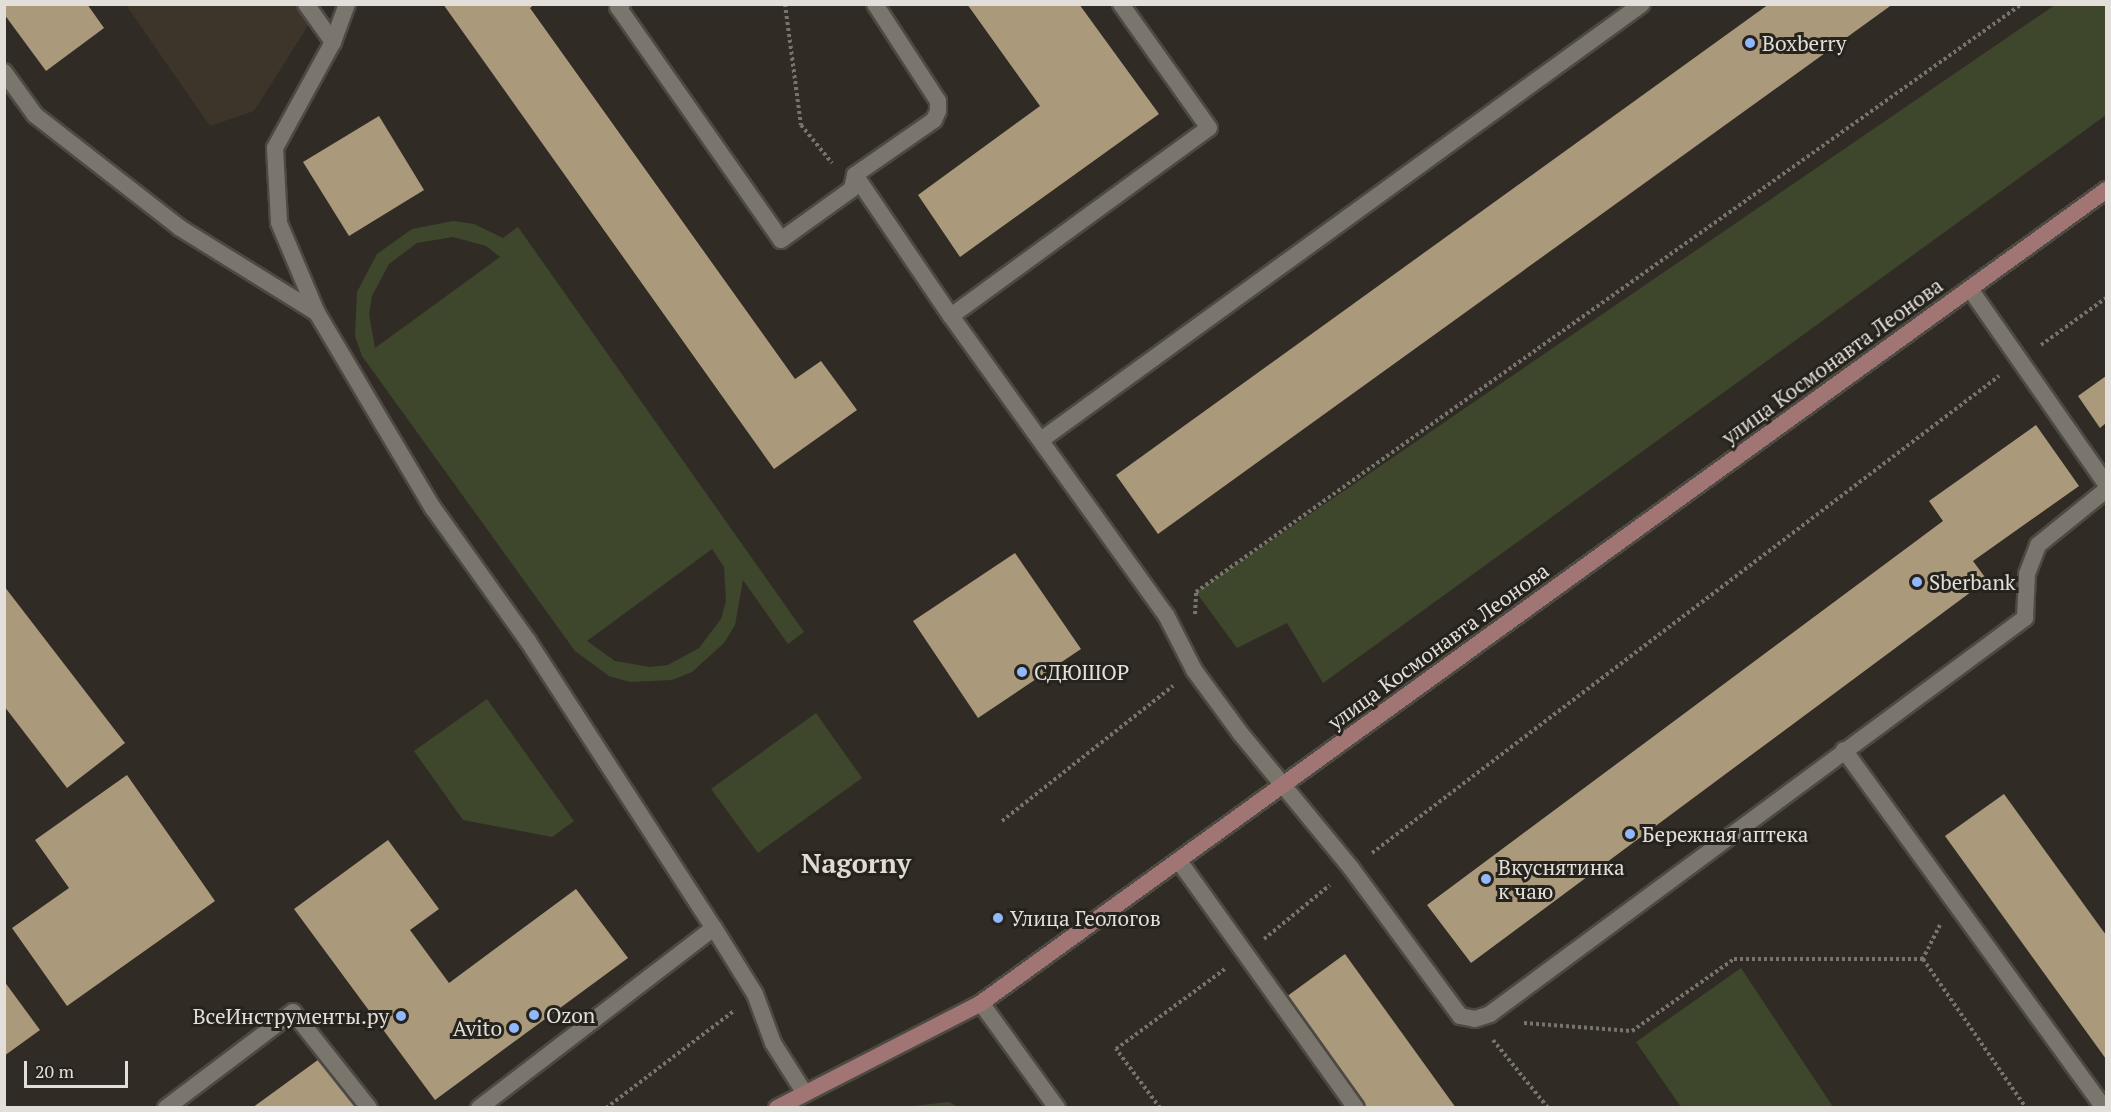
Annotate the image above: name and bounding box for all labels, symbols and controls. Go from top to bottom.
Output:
place label: Boxberry [1762,30,1846,56]
marker: Boxberry [1743,36,1757,50]
street label: улица Космонавта Леонова [1717,272,1947,450]
street label: улица Космонавта Леонова [1323,557,1553,735]
place label: Sberbank [1929,569,2016,595]
marker: Sberbank [1910,575,1924,589]
place label: СДЮШОР [1034,659,1129,685]
marker: СДЮШОР [1015,665,1029,679]
place label: Бережная аптека [1642,821,1808,847]
marker: Бережная аптека [1623,827,1637,841]
district label: Nagorny [801,848,911,880]
place label: Вкуснятинка к чаю [1498,854,1624,904]
marker: Вкуснятинка к чаю [1479,872,1493,886]
place label: Улица Геологов [1010,905,1161,931]
marker: Улица Геологов [991,911,1005,925]
place label: Ozon [546,1002,595,1028]
place label: ВсеИнструменты.ру [193,1003,389,1029]
marker: Ozon [527,1008,541,1022]
marker: ВсеИнструменты.ру [394,1009,408,1023]
place label: Avito [453,1015,502,1041]
marker: Avito [507,1021,521,1035]
scale bar [27,1049,130,1087]
text: 20 m [35,1059,74,1083]

